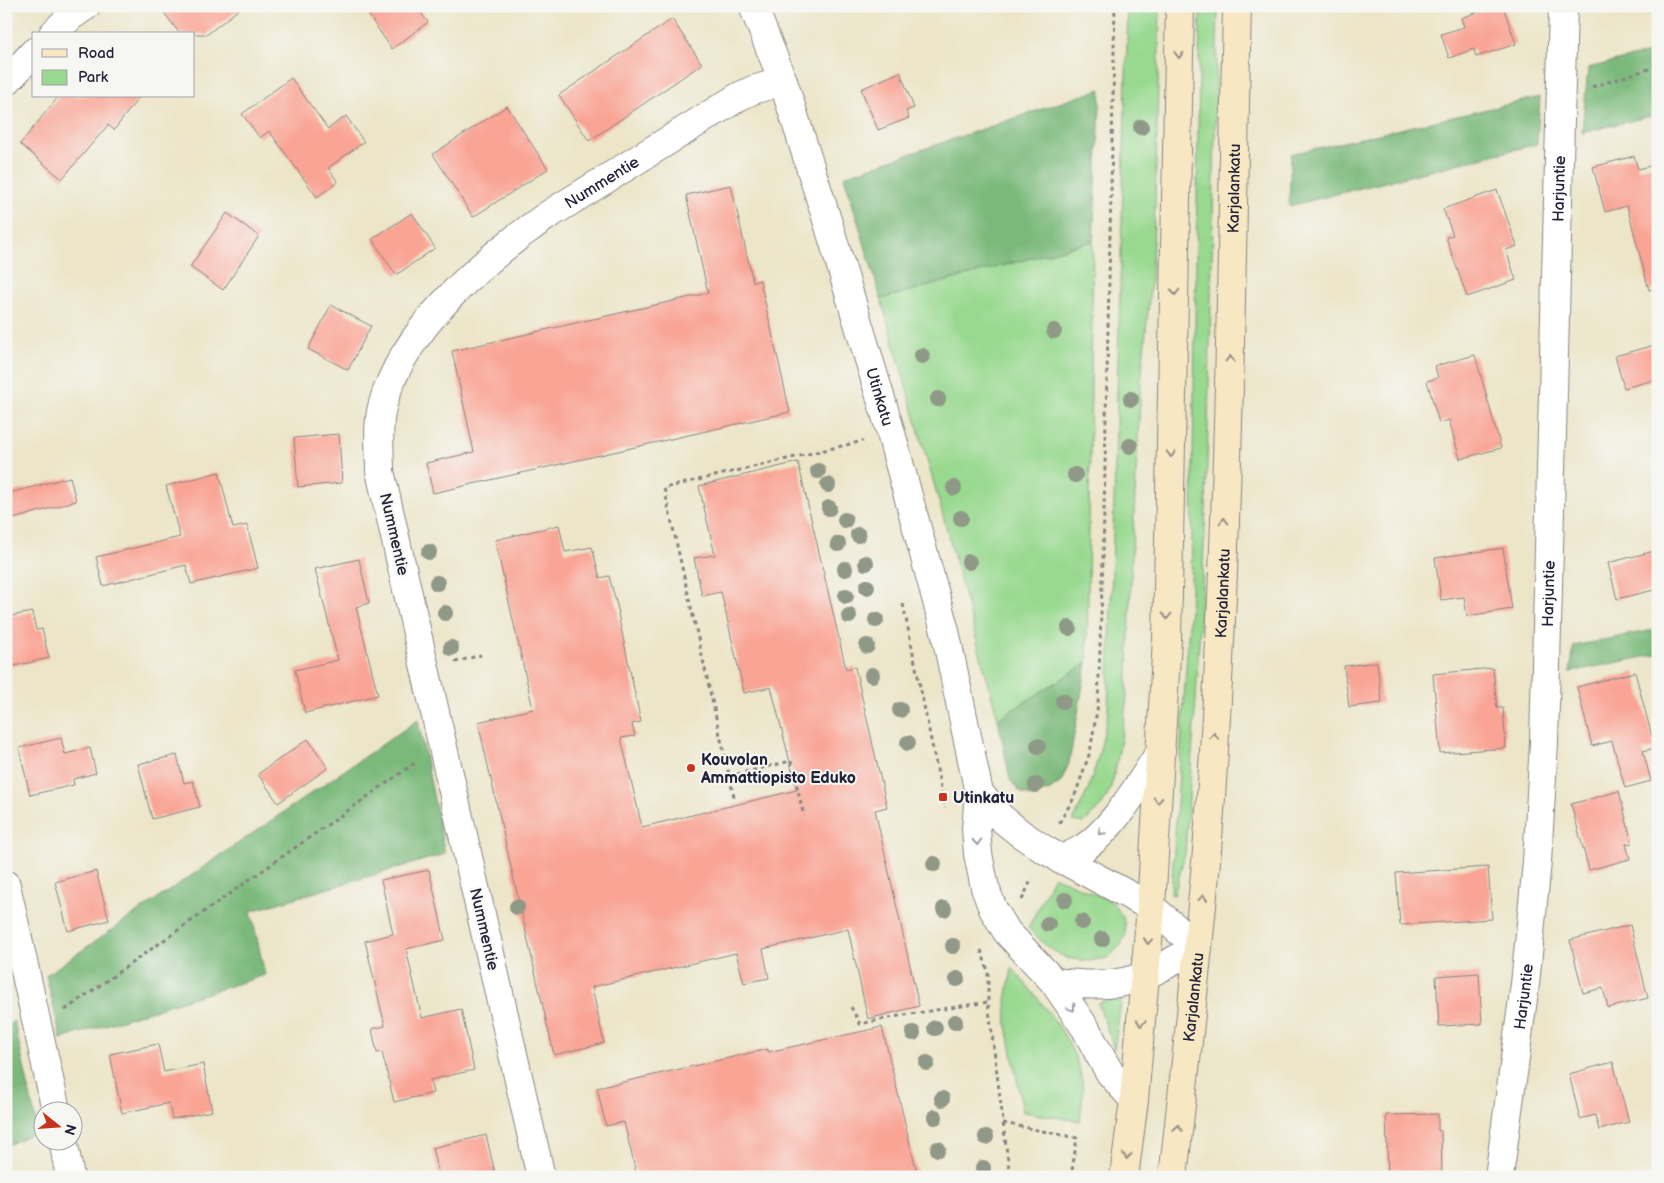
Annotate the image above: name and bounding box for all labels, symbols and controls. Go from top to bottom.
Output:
legend [32,32,195,98]
text: Road [78,44,114,63]
one-way arrow [1174,52,1184,59]
text: Park [78,68,109,87]
street label: Karjalankatu [1224,143,1245,234]
street label: Nummentie [562,153,643,213]
street label: Harjuntie [1549,155,1570,222]
one-way arrow [1169,288,1180,296]
one-way arrow [1224,355,1235,363]
street label: Utinkatu [861,366,896,428]
one-way arrow [1166,450,1176,458]
street label: Nummentie [375,491,412,578]
one-way arrow [1219,517,1230,525]
street label: Karjalankatu [1212,548,1235,639]
street label: Harjuntie [1539,560,1560,627]
one-way arrow [1162,613,1173,621]
one-way arrow [1209,732,1220,740]
place label: Kouvolan Ammattiopisto Eduko [700,751,856,788]
marker: Kouvolan Ammattiopisto Eduko [685,762,697,774]
place label: Utinkatu [953,789,1014,808]
marker: Utinkatu [937,791,949,803]
one-way arrow [1153,796,1164,804]
one-way arrow [1098,827,1107,836]
one-way arrow [971,838,982,846]
street label: Nummentie [465,886,502,973]
one-way arrow [1197,894,1208,902]
one-way arrow [1143,937,1154,945]
street label: Karjalankatu [1180,952,1209,1043]
street label: Harjuntie [1511,962,1538,1031]
one-way arrow [1066,1003,1075,1012]
one-way arrow [1135,1019,1146,1027]
north arrow [32,1100,82,1150]
text: N [60,1122,80,1137]
one-way arrow [1173,1124,1184,1132]
one-way arrow [1122,1152,1133,1160]

